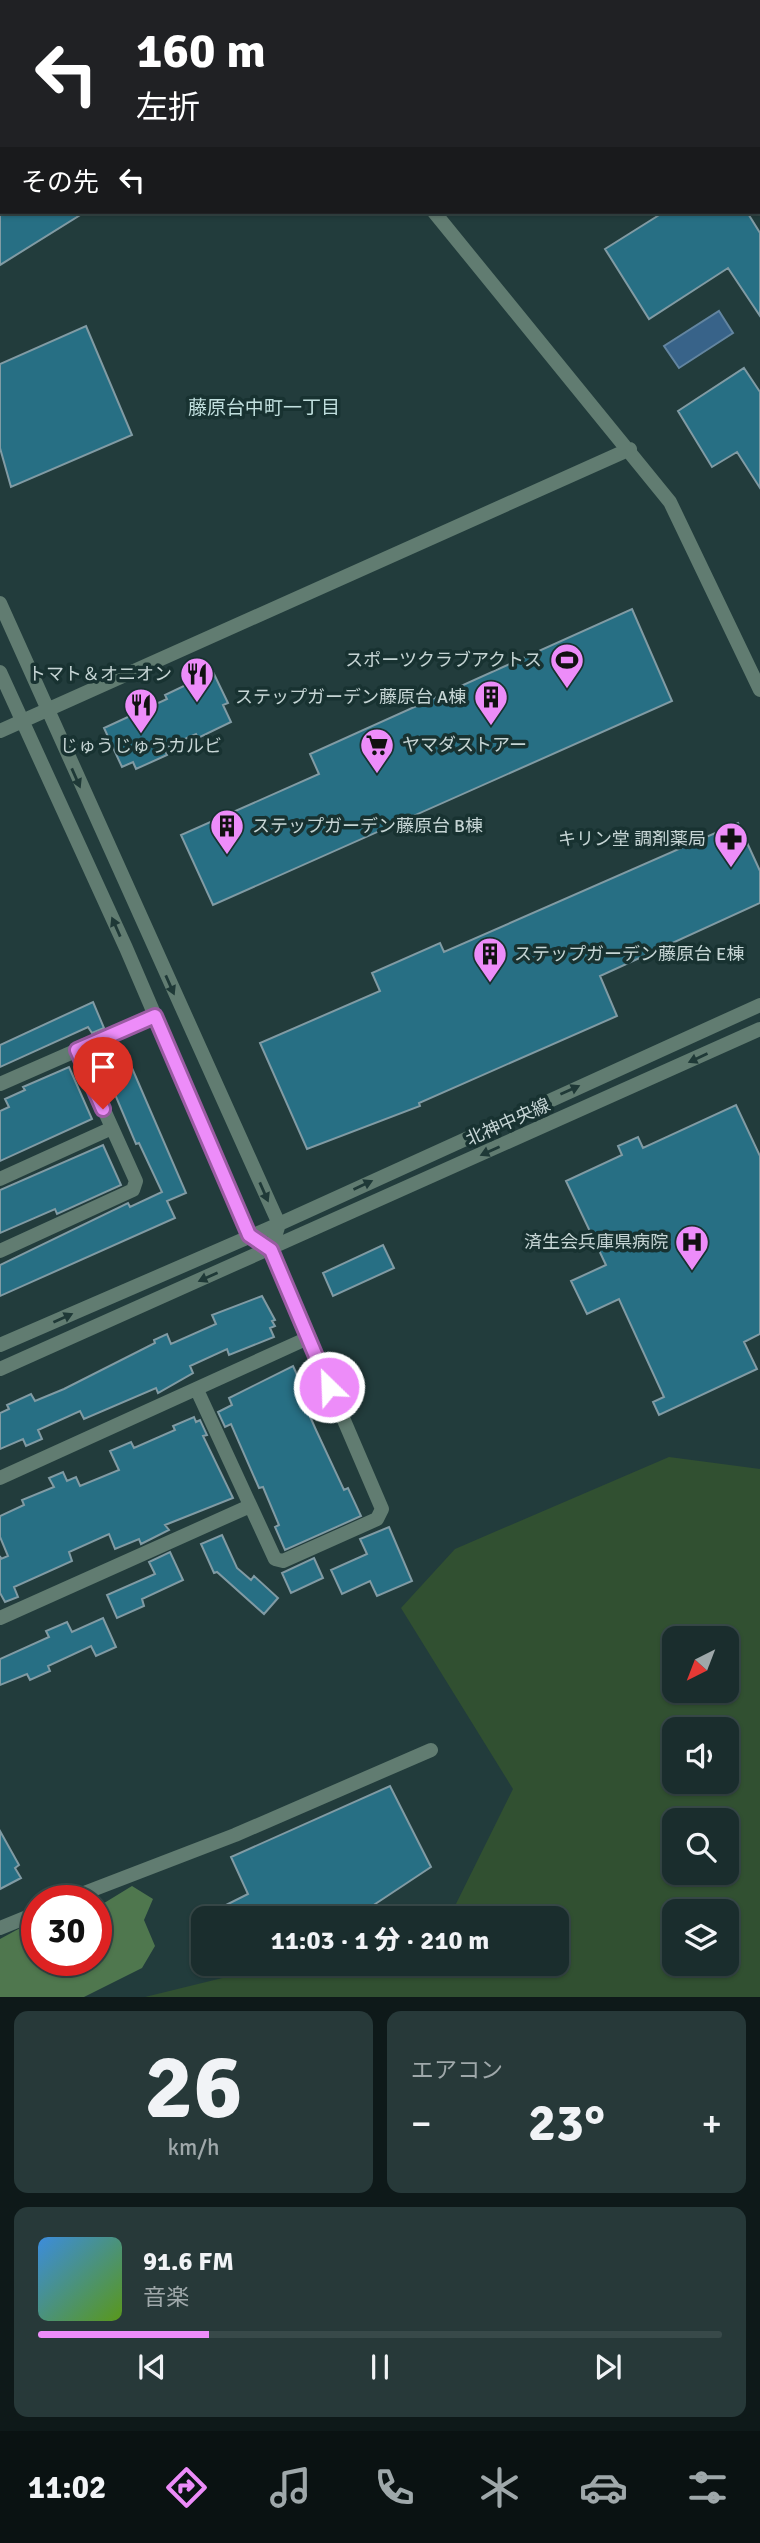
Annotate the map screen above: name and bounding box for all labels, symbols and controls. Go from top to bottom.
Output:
text: 160 m [136,21,266,81]
icon: left [21,28,112,119]
text: 左折 [136,88,200,127]
icon: left [113,161,151,199]
text: その先 [21,167,99,199]
district label: 藤原台中町一丁目 [188,396,340,420]
sports icon: スポーツクラブアクトス [548,641,586,690]
place label: スポーツクラブアクトス [345,649,542,671]
restaurant icon: トマト＆オニオン [178,655,216,704]
place label: トマト＆オニオン [28,663,172,685]
building icon: ステップガーデン藤原台 A棟 [472,678,510,727]
restaurant icon: じゅうじゅうカルビ [122,686,160,735]
place label: ステップガーデン藤原台 A棟 [235,686,466,708]
supermarket icon: ヤマダストアー [358,726,396,775]
place label: ヤマダストアー [402,734,527,756]
place label: じゅうじゅうカルビ [60,735,222,757]
one-way arrow [70,768,82,788]
building icon: ステップガーデン藤原台 B棟 [208,807,246,856]
place label: ステップガーデン藤原台 B棟 [252,815,483,837]
pharmacy icon: キリン堂 調剤薬局 [712,820,750,869]
place label: キリン堂 調剤薬局 [558,828,706,850]
one-way arrow [110,916,121,937]
building icon: ステップガーデン藤原台 E棟 [471,935,509,984]
place label: ステップガーデン藤原台 E棟 [514,943,744,965]
one-way arrow [165,975,176,996]
pin [73,1037,133,1109]
icon: arrive [84,1048,122,1086]
one-way arrow [688,1052,708,1064]
one-way arrow [560,1084,580,1096]
street label: 北神中央線 [462,1094,554,1150]
one-way arrow [480,1146,501,1157]
one-way arrow [353,1179,373,1191]
one-way arrow [259,1182,270,1202]
hospital icon: 済生会兵庫県病院 [673,1223,711,1272]
place label: 済生会兵庫県病院 [524,1231,668,1253]
one-way arrow [198,1271,218,1283]
one-way arrow [52,1312,73,1323]
position arrow [292,1350,366,1424]
north arrow [662,1626,738,1703]
map controls [662,1626,739,1976]
button: sound [662,1717,739,1794]
button: search [662,1808,739,1885]
speed limit sign: 30 [21,1885,112,1976]
button: layers [662,1899,739,1976]
text: 11:03 · 1 分 · 210 m [271,1925,489,1957]
text: 26 [144,2031,243,2144]
text: エアコン [411,2056,503,2085]
text: 23° [528,2091,605,2155]
text: − [411,2100,432,2147]
text: + [701,2100,722,2147]
text: km/h [167,2133,220,2162]
text: 91.6 FM [143,2246,234,2278]
text: 音楽 [143,2283,189,2312]
icon: previous [133,2348,171,2386]
icon: pause [361,2348,399,2386]
icon: next [589,2348,627,2386]
icon: directions [162,2463,211,2512]
icon: music [266,2463,315,2512]
icon: phone [370,2463,419,2512]
icon: climate [475,2463,524,2512]
icon: car [579,2463,628,2512]
icon: filters [683,2463,732,2512]
text: 11:02 [28,2468,106,2507]

